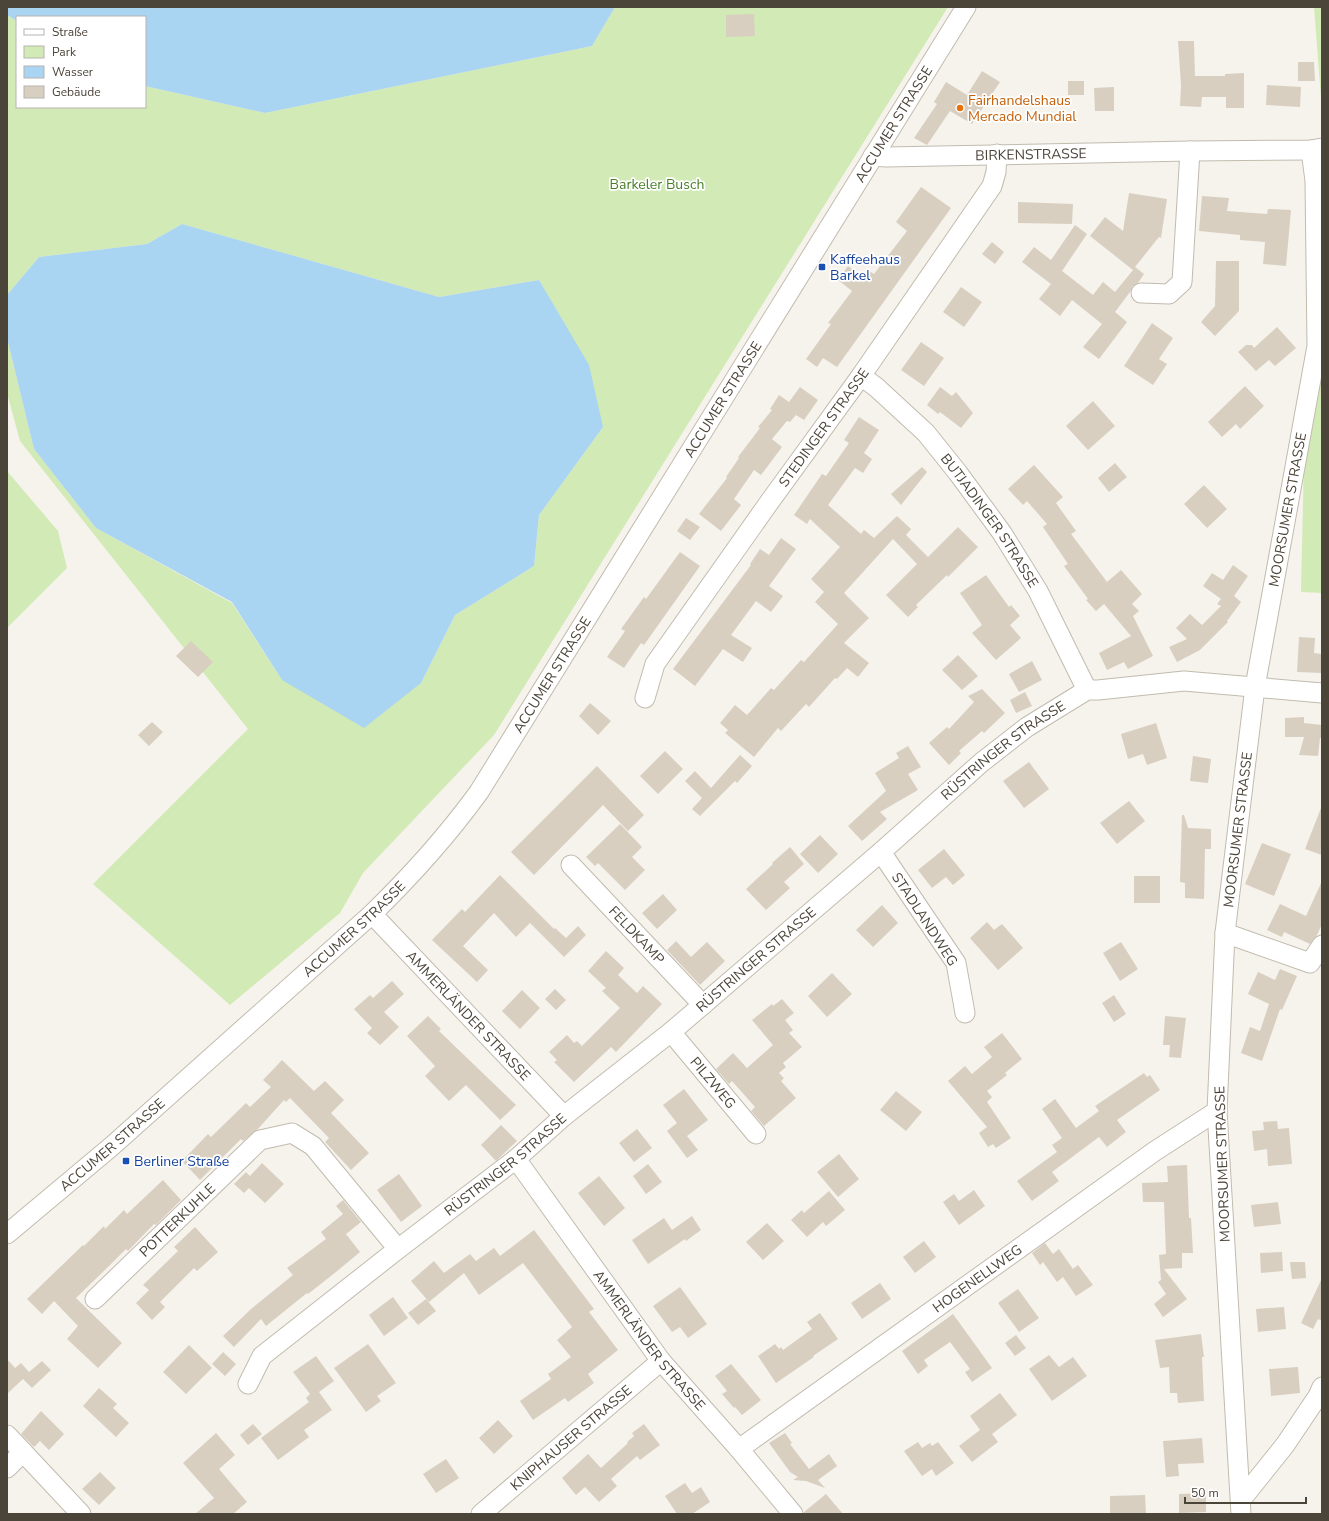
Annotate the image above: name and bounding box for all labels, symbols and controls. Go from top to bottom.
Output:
legend [16,16,146,108]
text: Straße [52,24,88,40]
text: Park [52,44,77,60]
street label: ACCUMER STRASSE [851,63,937,186]
text: Wasser [52,64,94,80]
text: Gebäude [52,84,101,100]
place label: Fairhandelshaus Mercado Mundial [968,91,1077,126]
marker: Fairhandelshaus Mercado Mundial [955,103,965,113]
street label: BIRKENSTRASSE [975,144,1087,165]
park label: Barkeler Busch [610,175,704,194]
place label: Kaffeehaus Barkel [830,250,900,285]
marker: Kaffeehaus Barkel [817,262,827,272]
street label: ACCUMER STRASSE [680,338,766,461]
street label: STEDINGER STRASSE [775,365,874,491]
street label: MOORSUMER STRASSE [1264,431,1311,588]
street label: BUTJADINGER STRASSE [936,450,1043,591]
street label: ACCUMER STRASSE [509,613,595,737]
street label: RÜSTRINGER STRASSE [937,697,1069,804]
street label: MOORSUMER STRASSE [1219,751,1257,909]
street label: STADLANDWEG [887,869,962,970]
street label: ACCUMER STRASSE [299,877,410,982]
street label: FELDKAMP [604,902,669,968]
street label: RÜSTRINGER STRASSE [692,903,820,1017]
street label: AMMERLÄNDER STRASSE [402,947,535,1085]
street label: PILZWEG [686,1053,740,1113]
street label: MOORSUMER STRASSE [1210,1086,1235,1242]
street label: ACCUMER STRASSE [56,1094,169,1196]
street label: RÜSTRINGER STRASSE [440,1109,571,1220]
place label: Berliner Straße [134,1152,229,1171]
marker: Berliner Straße [121,1156,131,1166]
street label: POTTERKUHLE [135,1179,220,1261]
street label: HOGENELLWEG [929,1240,1026,1317]
street label: AMMERLÄNDER STRASSE [589,1266,709,1415]
street label: KNIPHAUSER STRASSE [506,1381,636,1495]
scale bar [1185,1479,1306,1505]
text: 50 m [1191,1485,1219,1501]

